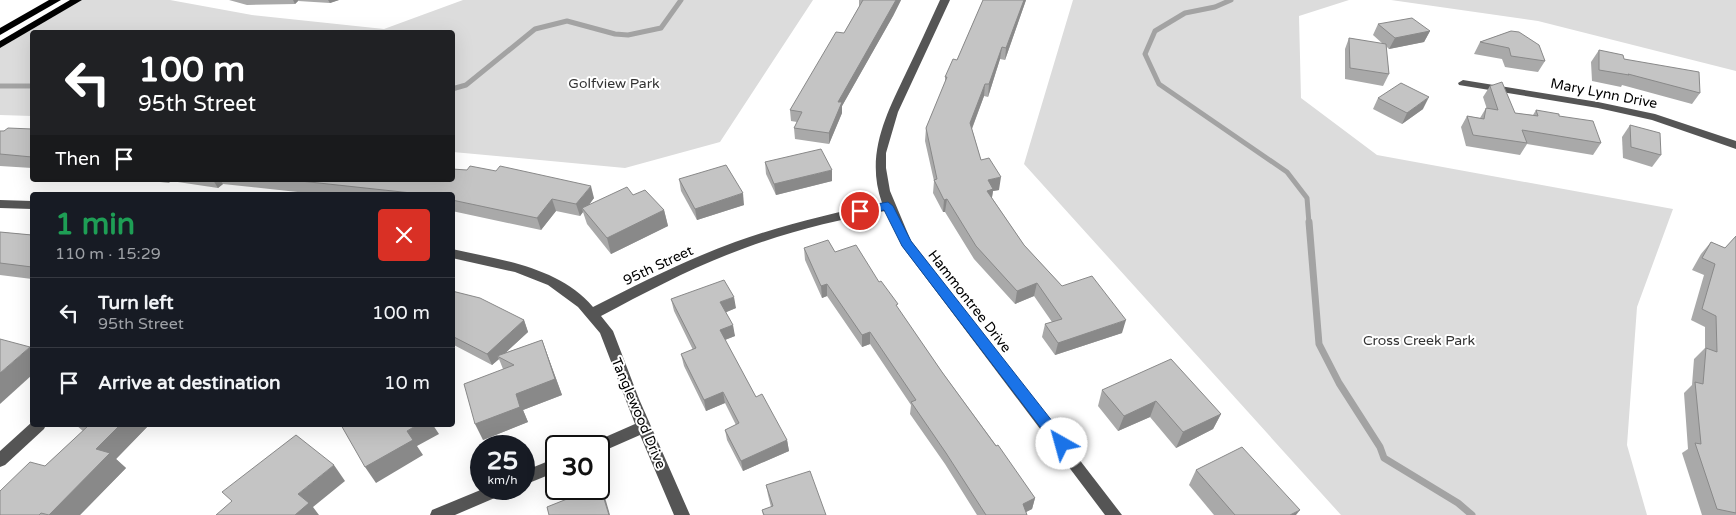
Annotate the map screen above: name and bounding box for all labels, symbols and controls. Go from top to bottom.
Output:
text: 100 m [138,49,245,91]
icon: left [55,50,120,115]
park label: Golfview Park [568,75,660,92]
street label: Mary Lynn Drive [1549,75,1659,112]
text: 95th Street [138,91,256,117]
icon: arrive [110,145,138,173]
text: Then [55,148,100,170]
pin [839,190,881,232]
icon: arrive [846,197,874,225]
text: 1 min [55,206,135,243]
button: close [378,209,430,261]
street label: 95th Street [621,242,696,289]
text: 110 m · 15:29 [55,244,161,264]
street label: Hammontree Drive [924,247,1015,356]
text: Turn left [98,292,174,314]
icon: left [55,299,83,327]
text: 100 m [372,302,430,324]
text: 95th Street [98,314,184,334]
park label: Cross Creek Park [1363,332,1475,349]
street label: Tanglewood Drive [607,355,670,471]
icon: arrive [55,369,83,397]
text: Arrive at destination [98,372,281,394]
text: 10 m [384,372,430,394]
position arrow [1035,417,1087,469]
speed limit sign: 30 [545,435,610,500]
text: 25 [487,446,518,476]
text: km/h [487,473,518,487]

